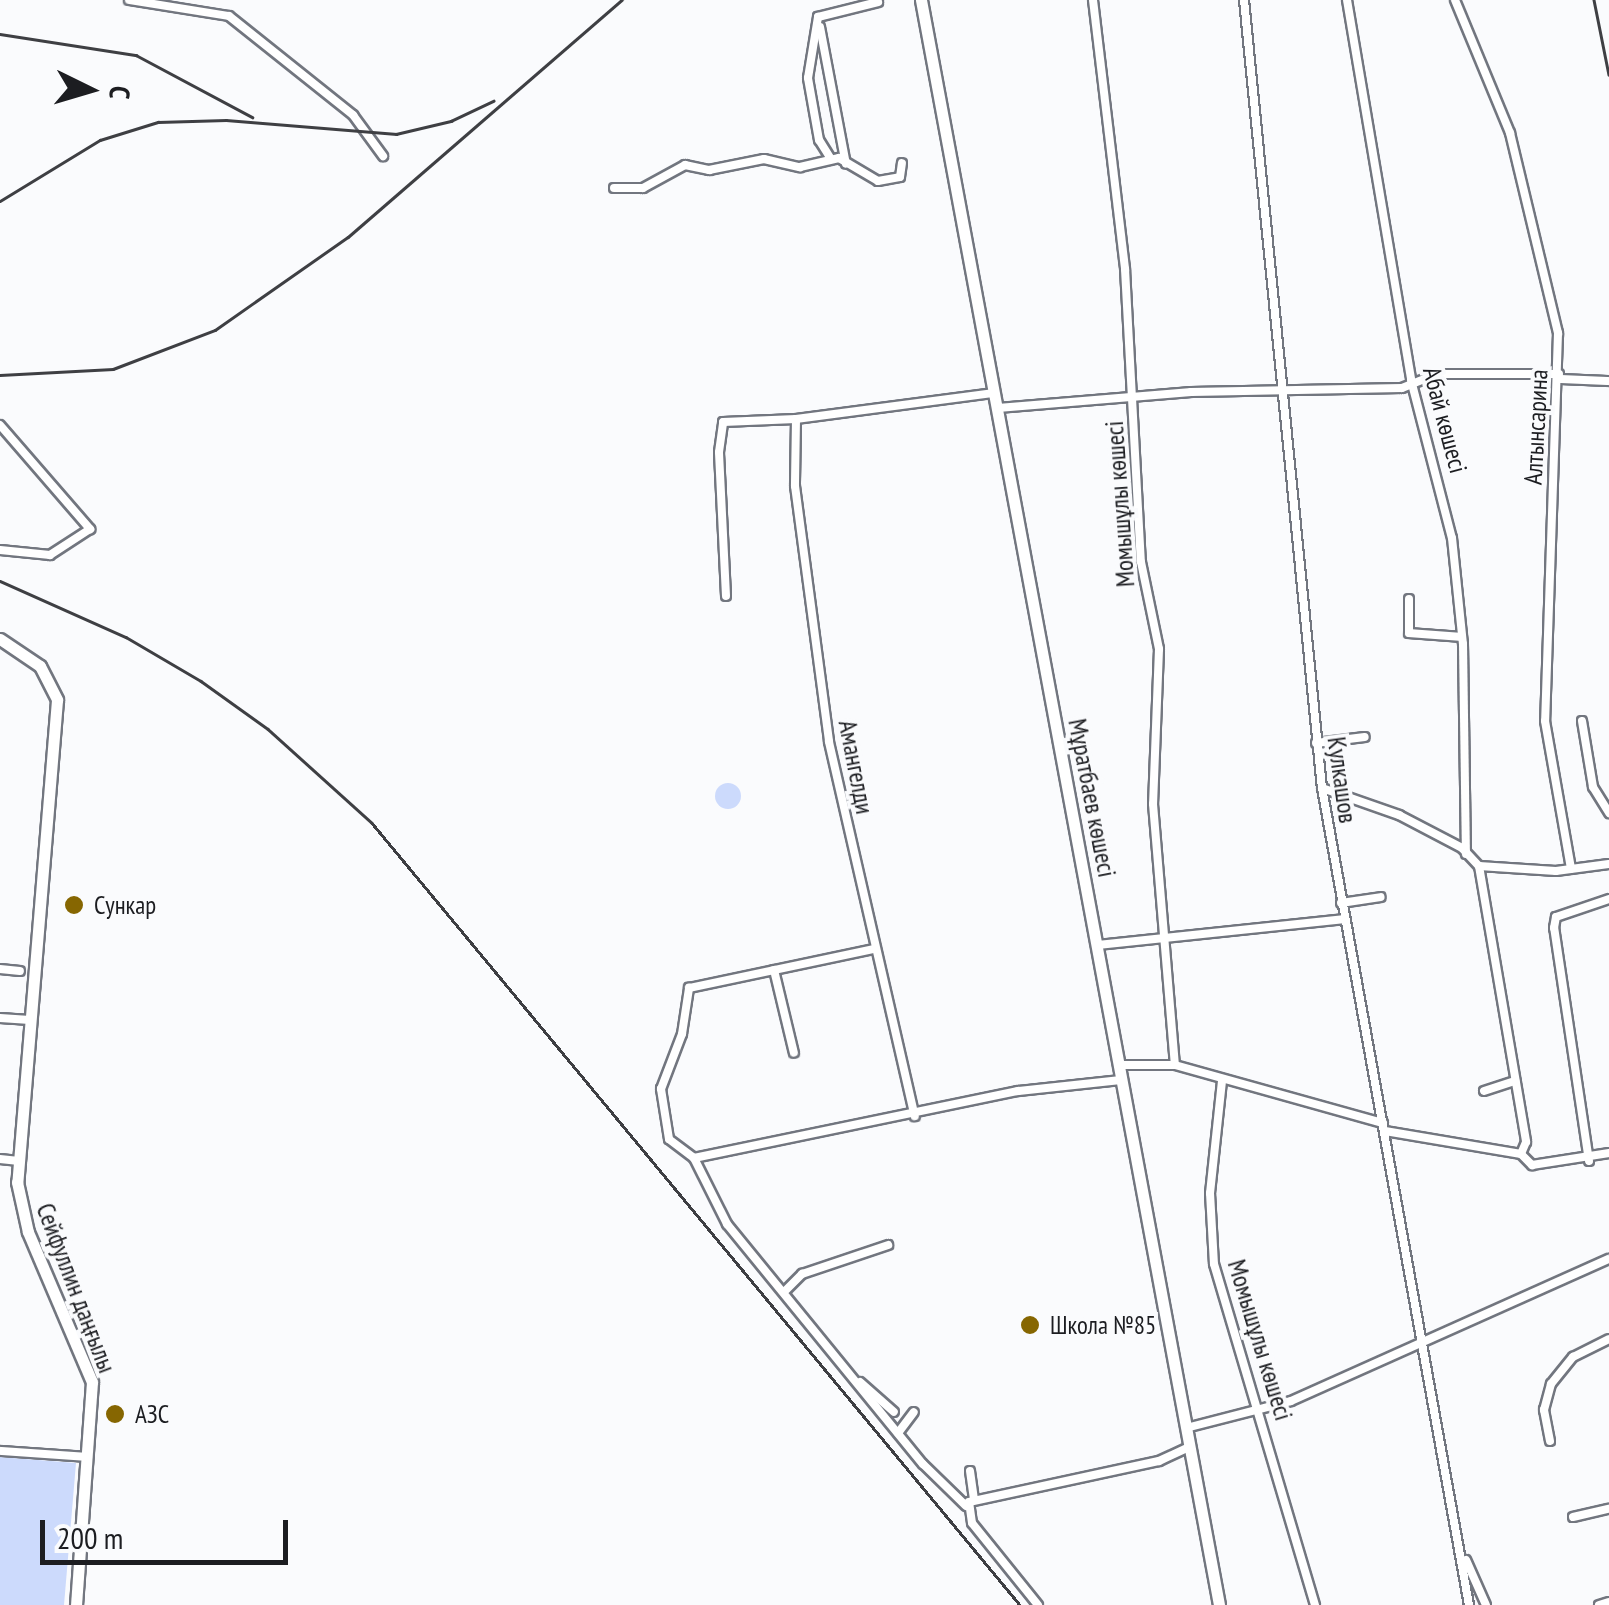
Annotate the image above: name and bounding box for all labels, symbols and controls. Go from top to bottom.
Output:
north arrow [40,40,140,140]
text: С [101,85,139,101]
street label: Абай көшесі [1416,364,1474,476]
street label: Алтынсарина [1518,368,1554,486]
street label: Момышұлы көшесі [1099,420,1141,588]
street label: Мұратбаев көшесі [1062,716,1122,880]
street label: Амангелди [832,718,880,816]
street label: Кулкашов [1321,735,1363,825]
place label: Сункар [94,890,156,920]
marker: Сункар [63,894,85,916]
street label: Сейфуллин даңғылы [30,1199,122,1377]
street label: Момышұлы көшесі [1221,1256,1299,1424]
place label: Школа №85 [1050,1310,1156,1340]
marker: Школа №85 [1019,1314,1041,1336]
place label: АЗС [135,1399,169,1429]
marker: АЗС [104,1403,126,1425]
scale bar [45,1500,292,1562]
text: 200 m [57,1518,123,1557]

